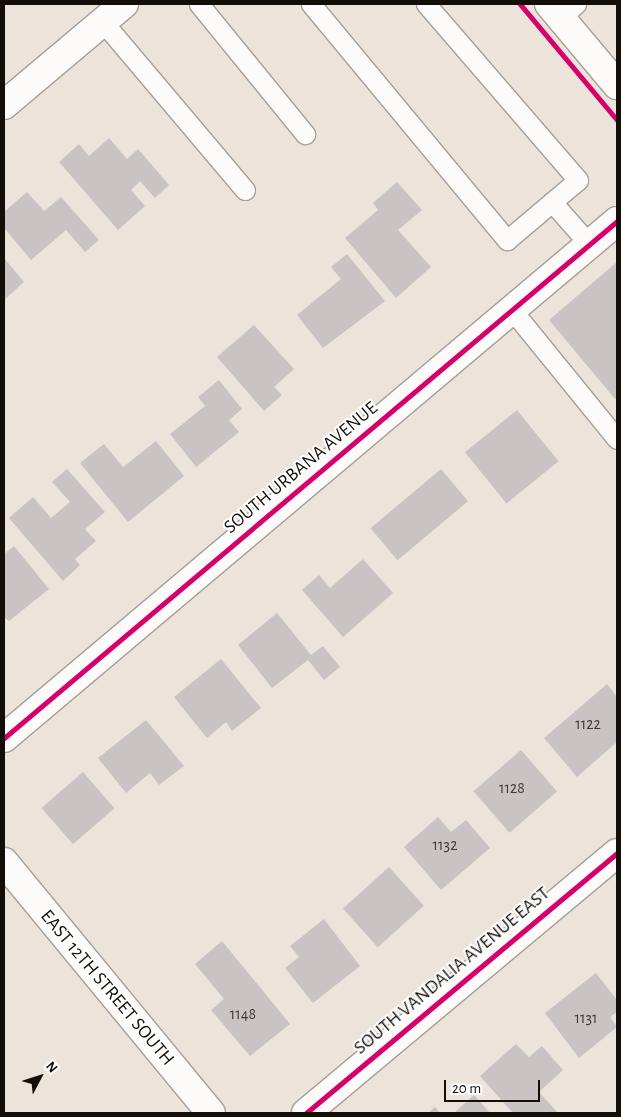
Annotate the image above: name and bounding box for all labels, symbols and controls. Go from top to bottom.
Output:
street label: SOUTH URBANA AVENUE [220,397,382,539]
house number: 1122 [575,714,601,734]
house number: 1128 [499,778,525,798]
house number: 1132 [433,835,457,855]
street label: SOUTH VANDALIA AVENUE EAST [350,882,554,1060]
street label: EAST 12TH STREET SOUTH [35,905,179,1071]
house number: 1148 [230,1004,256,1024]
house number: 1131 [574,1008,598,1028]
north arrow [15,1052,65,1102]
text: N [43,1059,60,1076]
scale bar [446,1070,542,1102]
text: 20 m [452,1081,481,1096]

